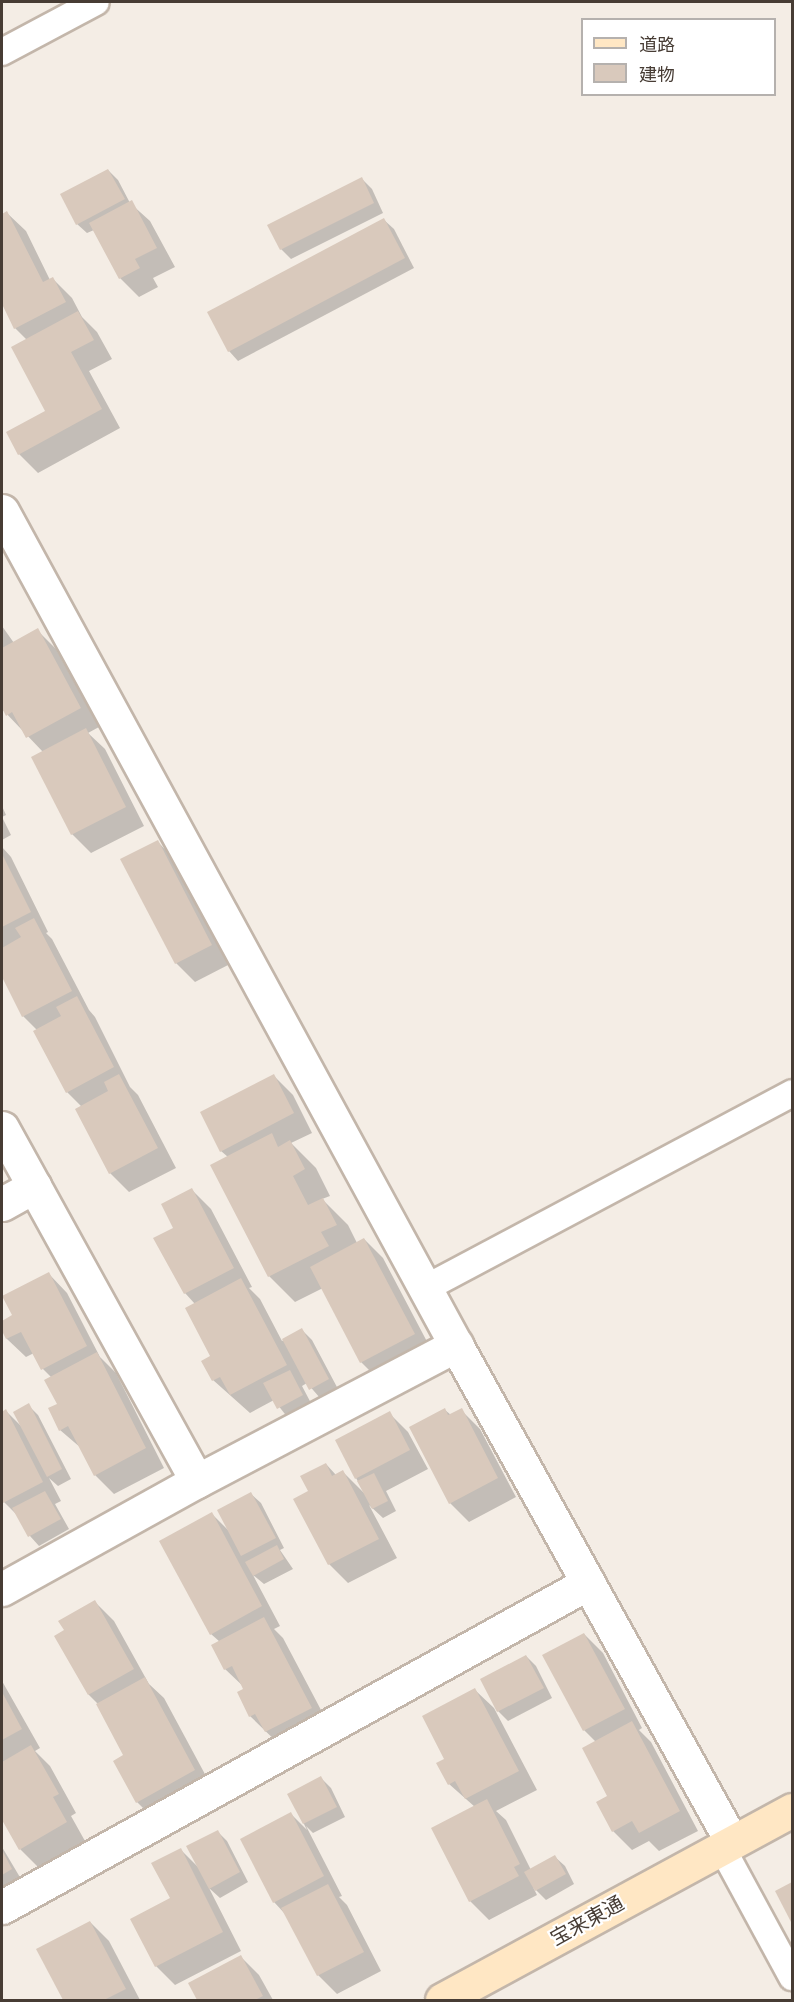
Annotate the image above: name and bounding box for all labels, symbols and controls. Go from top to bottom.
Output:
legend [581,18,776,96]
text: 道路 [639,34,675,55]
text: 建物 [639,64,675,85]
street label: 宝来東通 [546,1891,628,1951]

